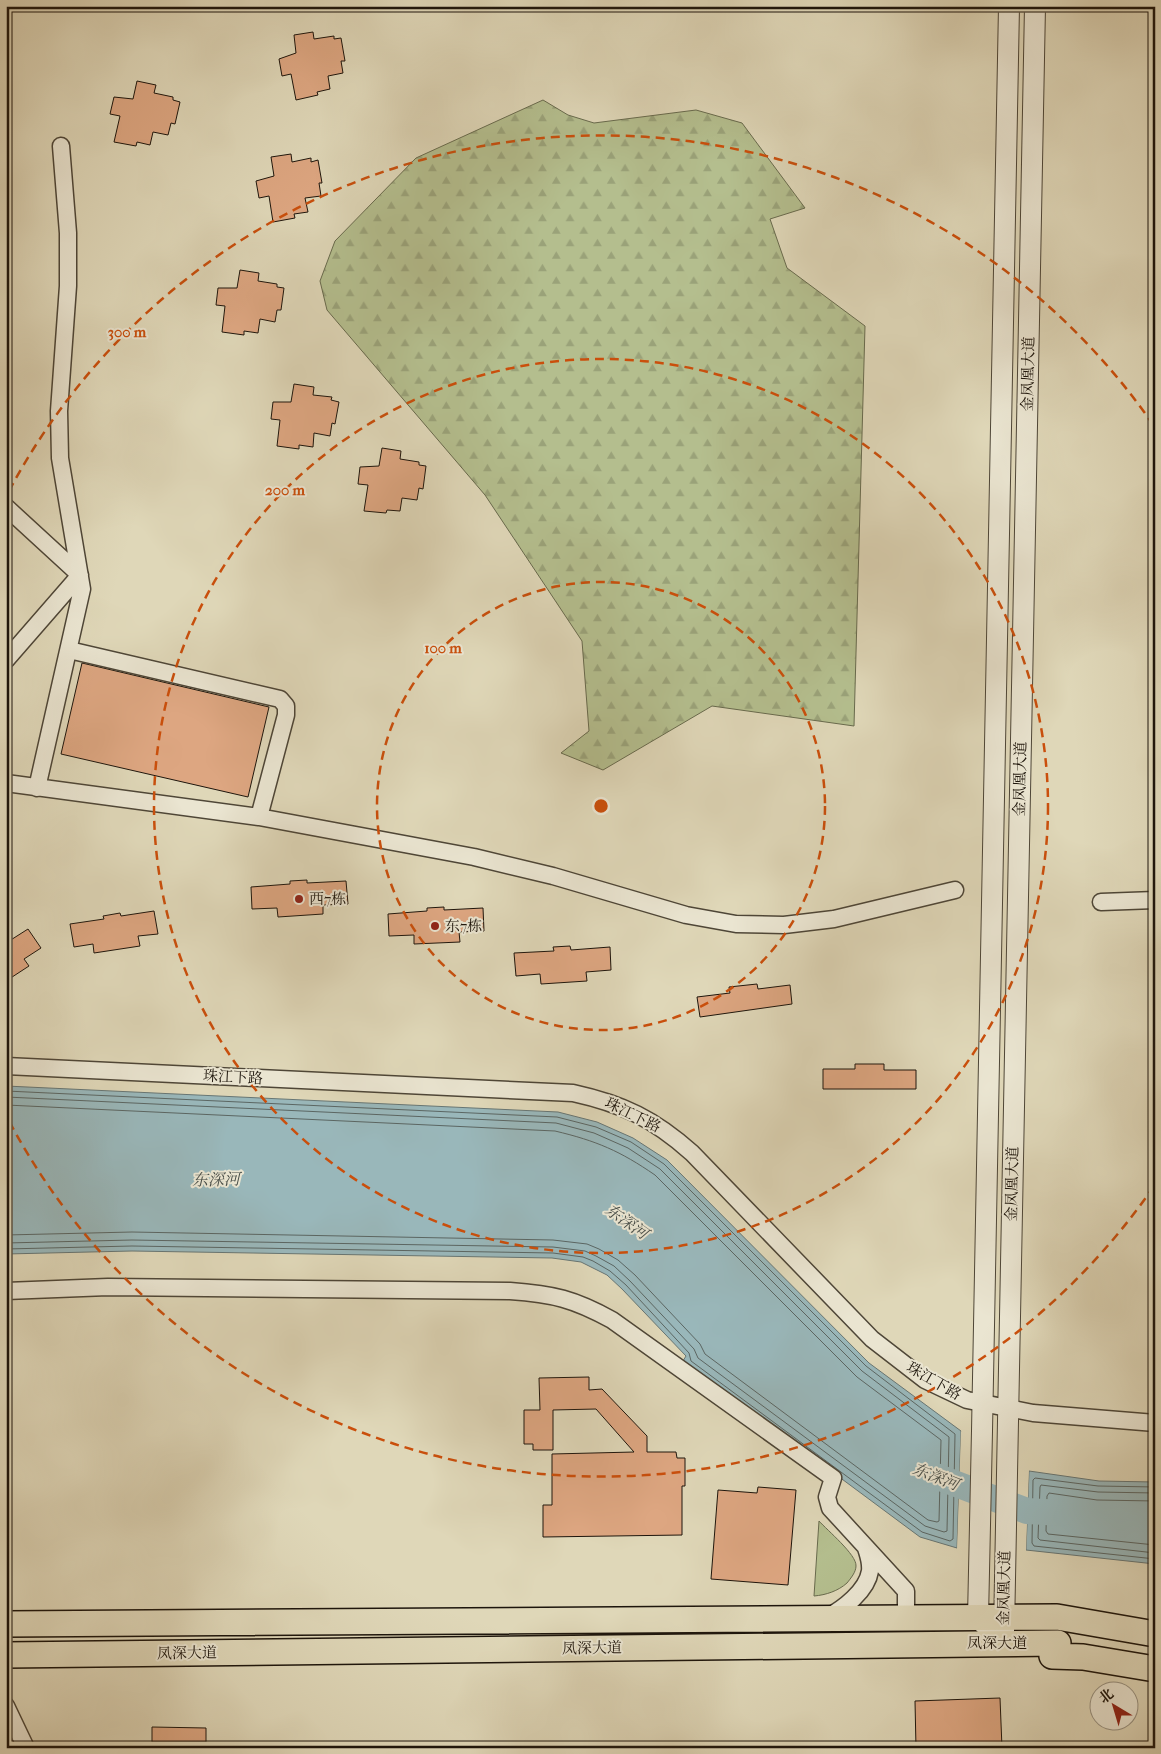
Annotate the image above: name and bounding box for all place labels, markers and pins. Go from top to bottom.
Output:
centre of rings [592,797,610,815]
place label: 西7栋 [309,890,346,908]
marker: 西7栋 [293,893,305,905]
place label: 东7栋 [445,917,482,935]
marker: 东7栋 [429,920,441,932]

